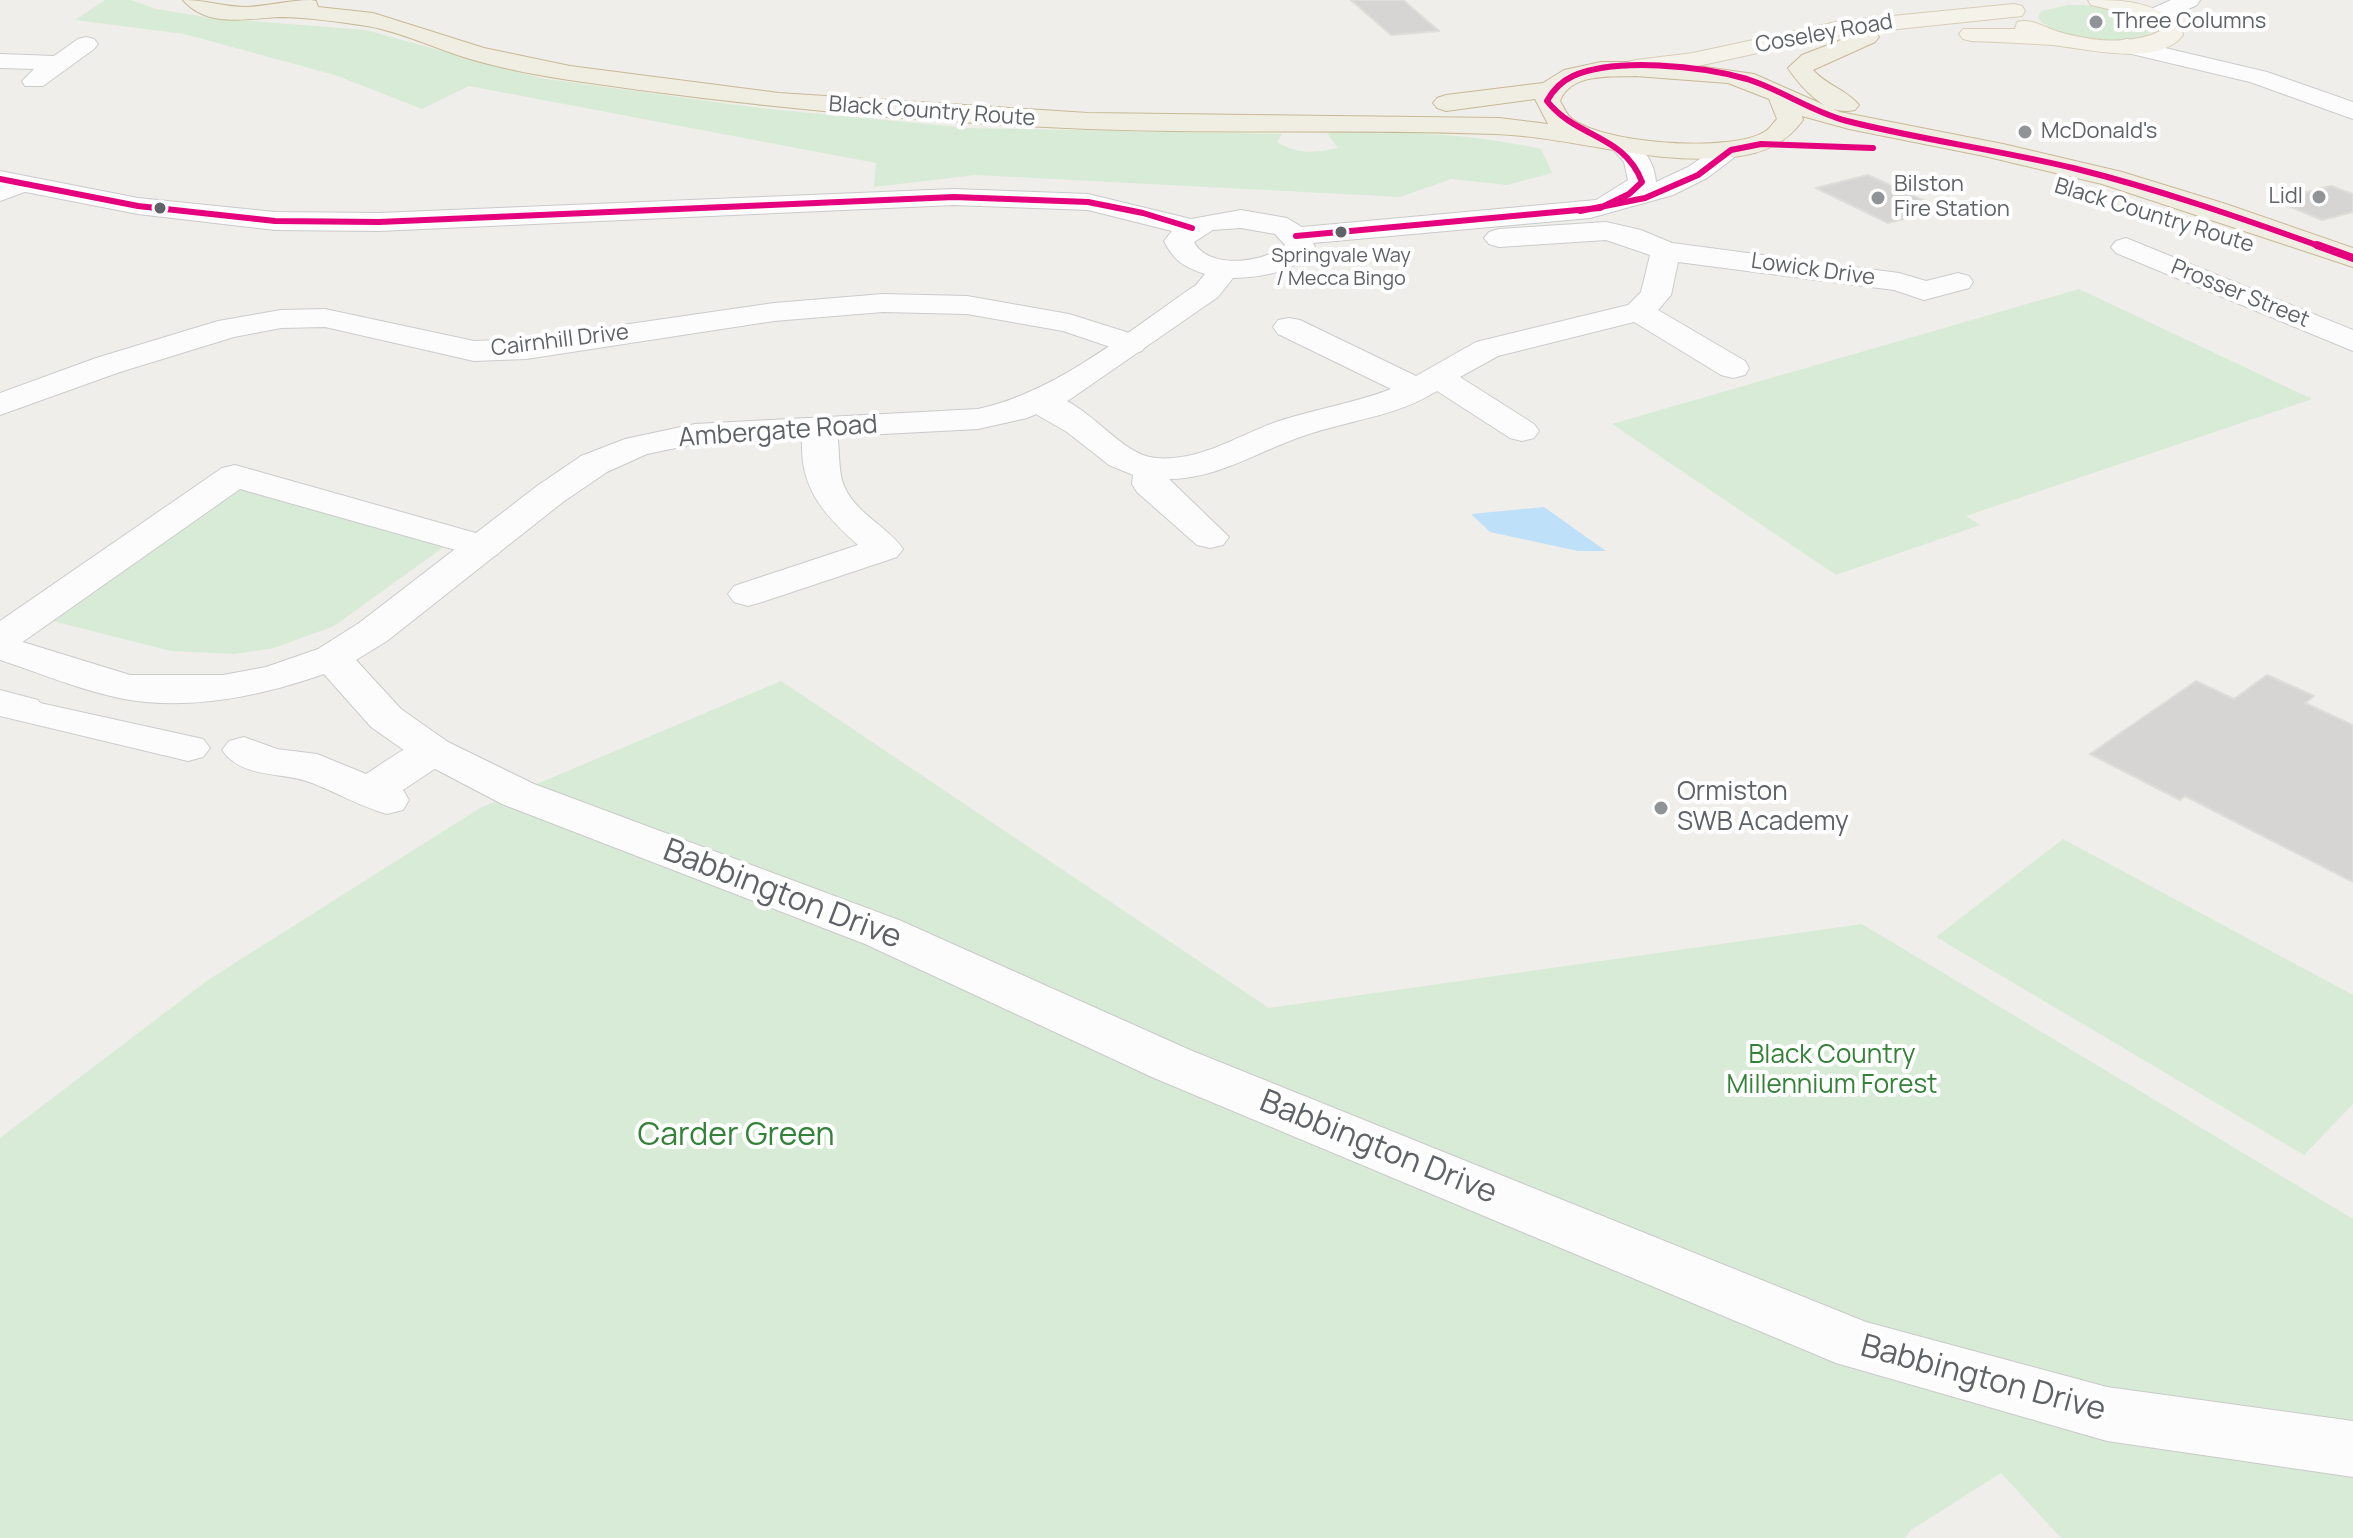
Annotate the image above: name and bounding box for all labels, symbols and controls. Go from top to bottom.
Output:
street label: Coseley Road [1753,9,1895,59]
place label: Three Columns [2112,9,2266,35]
marker: Three Columns [2087,13,2105,31]
street label: Black Country Route [828,92,1036,132]
place label: McDonald's [2041,119,2157,145]
marker: McDonald's [2016,123,2034,141]
place label: Bilston Fire Station [1894,172,2010,224]
street label: Black Country Route [2051,173,2257,259]
place label: Lidl [2268,184,2303,210]
marker: Lidl [2310,188,2328,206]
marker: Bilston Fire Station [1869,189,1887,207]
unlabelled marker [152,200,168,216]
marker: Springvale Way / Mecca Bingo [1333,224,1349,240]
place label: Springvale Way / Mecca Bingo [1271,244,1411,291]
street label: Lowick Drive [1749,248,1877,292]
street label: Prosser Street [2167,254,2313,334]
street label: Cairnhill Drive [490,319,630,363]
street label: Ambergate Road [677,409,879,455]
place label: Ormiston SWB Academy [1677,777,1849,838]
marker: Ormiston SWB Academy [1652,799,1670,817]
street label: Babbington Drive [657,832,907,958]
park label: Black Country Millennium Forest [1727,1040,1937,1102]
street label: Babbington Drive [1254,1083,1502,1213]
park label: Carder Green [637,1117,835,1155]
street label: Babbington Drive [1856,1328,2110,1430]

